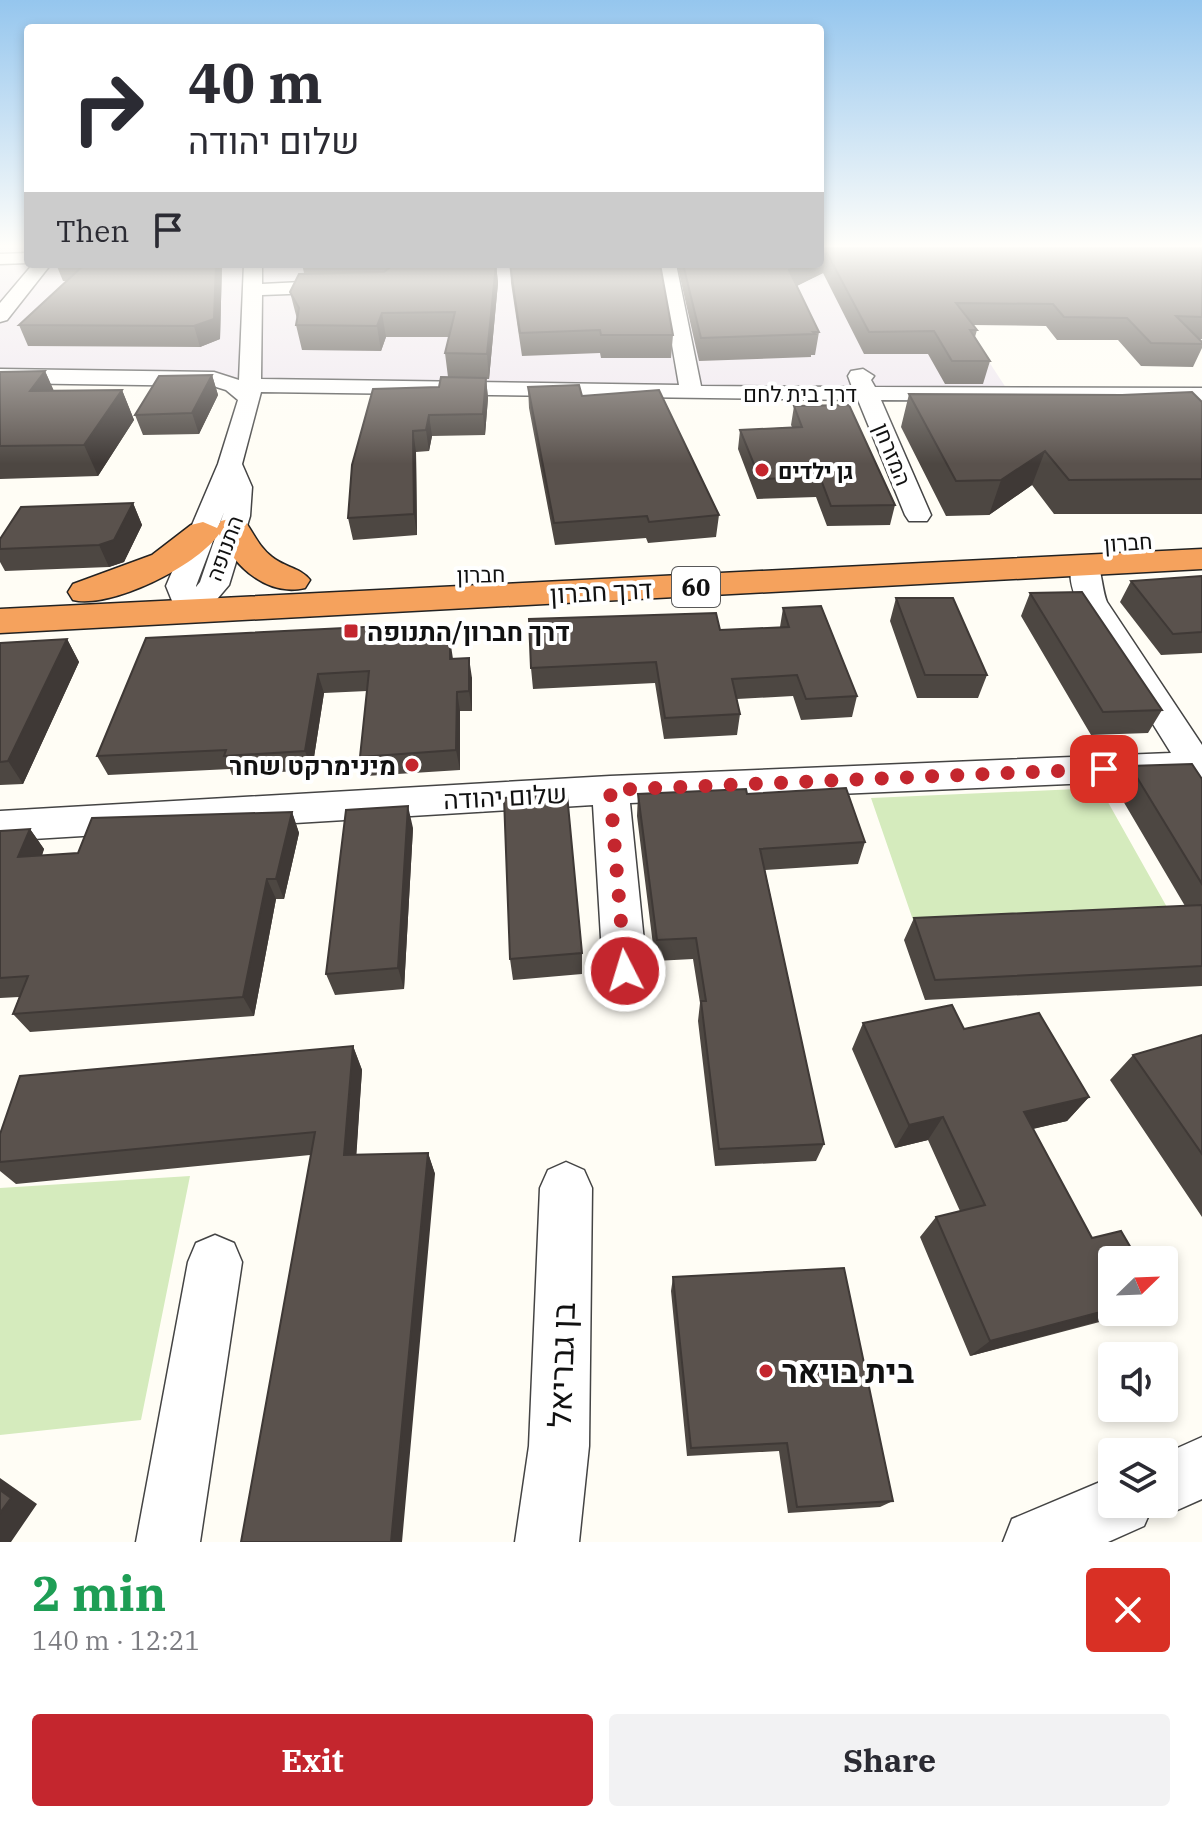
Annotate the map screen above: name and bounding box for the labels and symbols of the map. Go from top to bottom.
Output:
street label: דרך בית לחם [743,379,857,408]
street label: המזרחן [867,418,919,490]
place label: גן ילדים [778,456,853,485]
marker: גן ילדים [753,461,771,479]
street label: התנופה [199,511,249,585]
street label: חברון [1103,526,1153,558]
street label: חברון [456,559,506,589]
road number: 60 [672,567,720,607]
street label: דרך חברון [549,571,653,611]
place label: דרך חברון/התנופה [367,614,570,648]
marker: דרך חברון/התנופה [342,622,360,640]
pin [1070,735,1138,803]
place label: מינימרקט שחר [230,748,396,782]
marker: מינימרקט שחר [403,756,421,774]
street label: שלום יהודה [442,776,568,816]
position arrow [583,929,667,1013]
north arrow [1098,1246,1178,1326]
street label: בן גבריאל [538,1302,584,1428]
place label: בית בויאר [782,1350,914,1392]
marker: בית בויאר [757,1362,775,1380]

